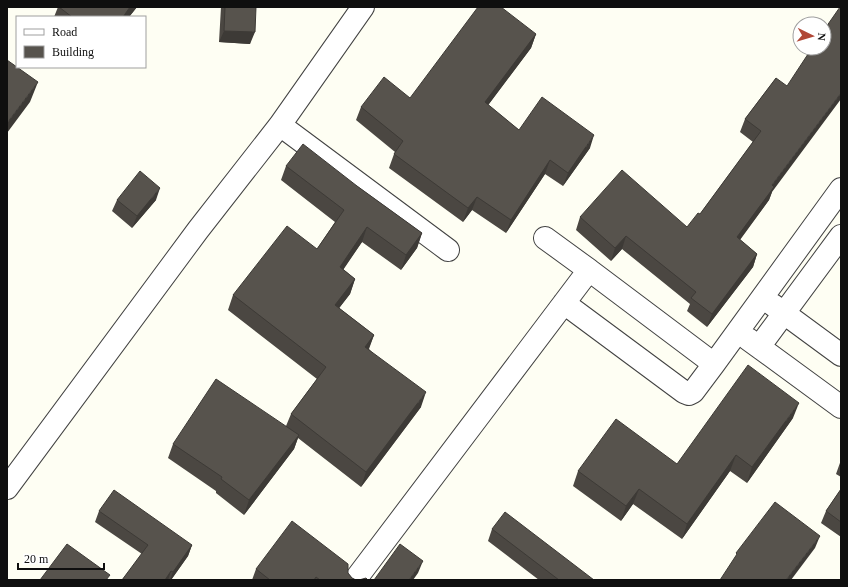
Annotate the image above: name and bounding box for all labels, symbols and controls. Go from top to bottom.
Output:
legend [16,16,146,68]
north arrow [792,16,832,56]
text: Road [52,25,77,39]
text: N [816,32,828,41]
text: Building [52,45,94,59]
scale bar [18,545,104,571]
text: 20 m [24,552,49,566]

